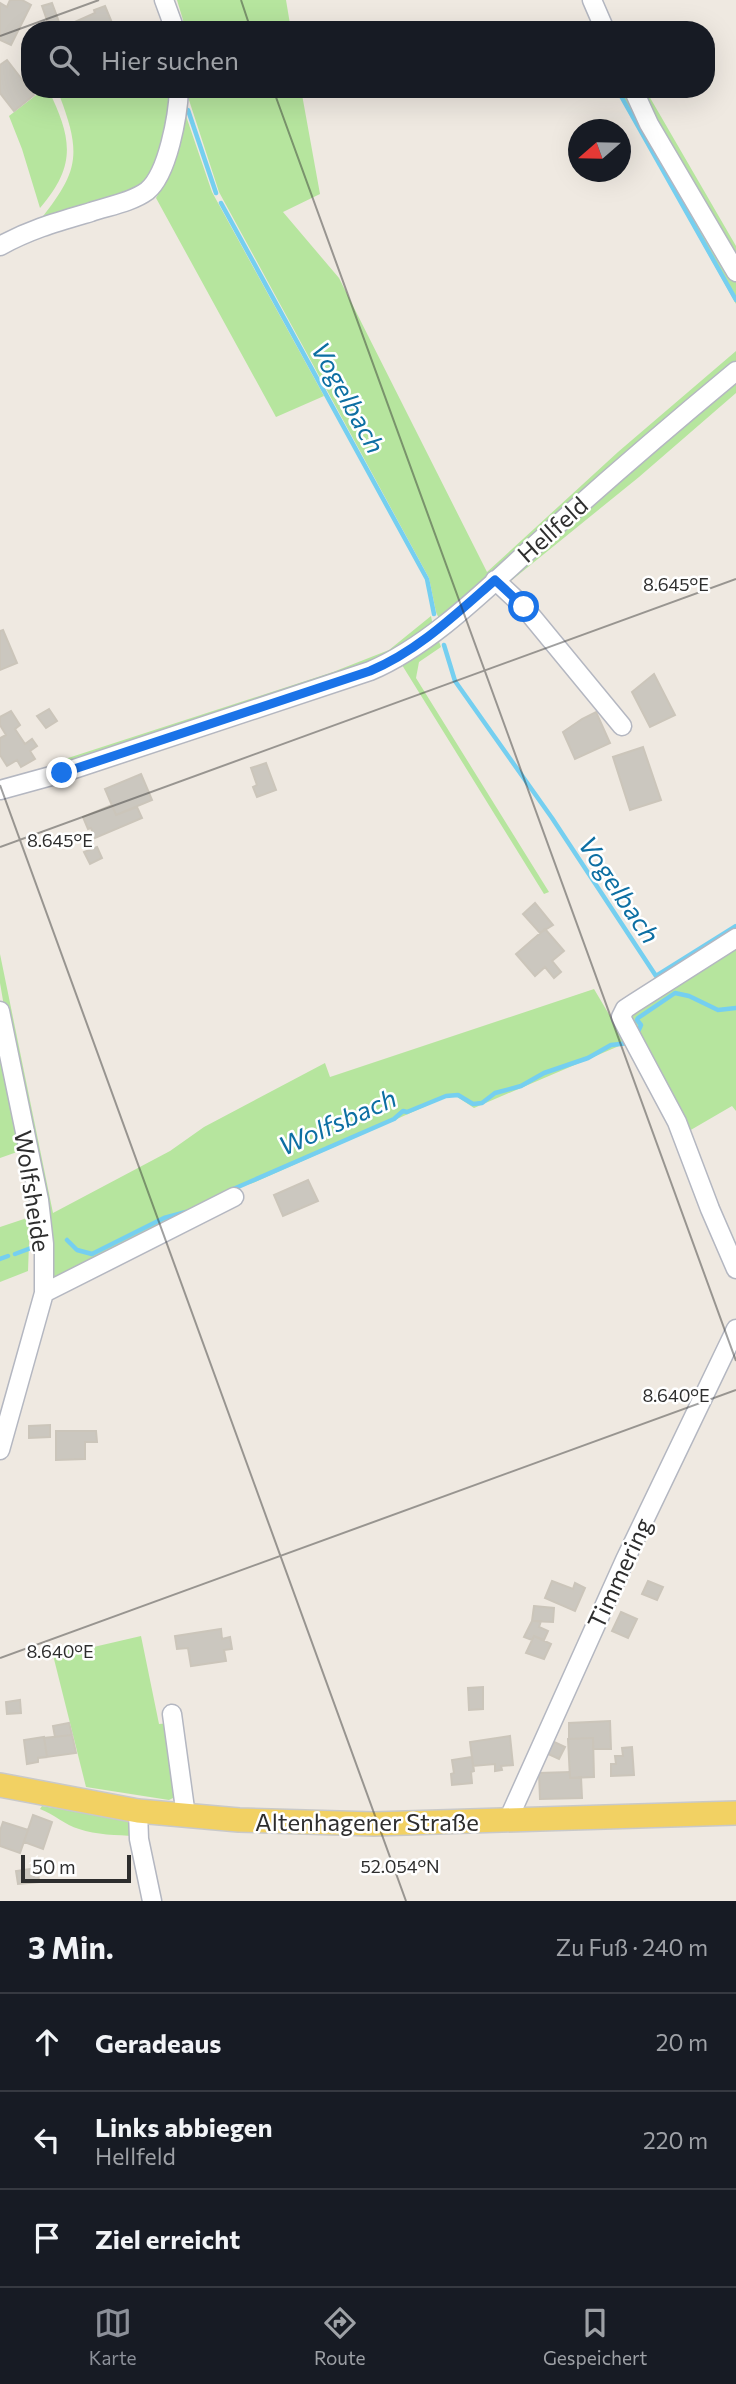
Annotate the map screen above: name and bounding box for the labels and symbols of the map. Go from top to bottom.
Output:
north arrow [568,119,631,182]
water label: Vogelbach [306,336,392,458]
street label: Hellfeld [511,490,593,568]
text: 8.645°E [643,573,709,595]
route start [508,591,539,622]
route end [46,757,77,788]
text: 8.645°E [27,829,93,851]
water label: Vogelbach [573,829,667,949]
water label: Wolfsbach [273,1081,401,1161]
street label: Wolfsheide [9,1128,57,1254]
text: 8.640°E [642,1384,710,1406]
street label: Timmering [581,1513,657,1633]
text: 8.640°E [26,1640,94,1662]
street label: Altenhagener Straße [255,1807,479,1836]
scale bar [21,1852,131,1884]
text: 52.054°N [360,1855,440,1877]

